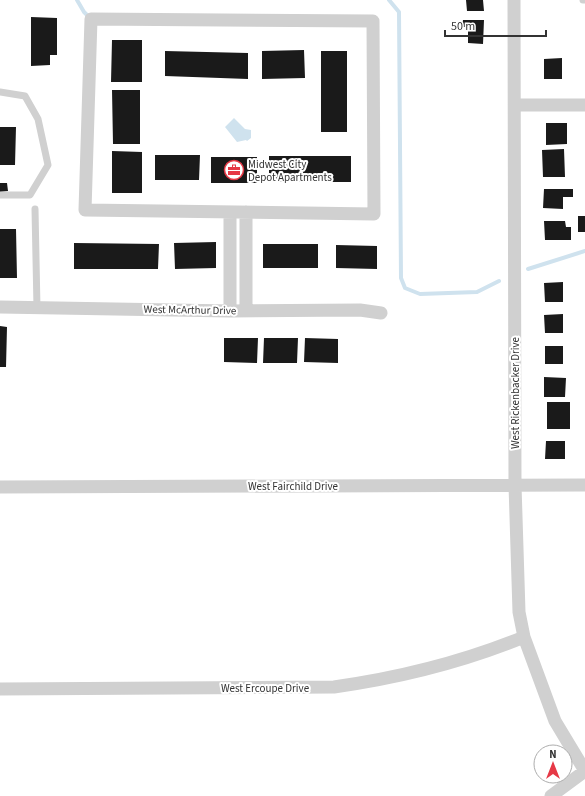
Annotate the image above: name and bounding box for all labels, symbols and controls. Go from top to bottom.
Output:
scale bar [445,12,546,38]
text: 50 m [451,18,475,35]
place label: Midwest City Depot Apartments [248,157,332,185]
office icon: Midwest City Depot Apartments [223,159,245,181]
street label: West McArthur Drive [143,302,237,318]
street label: West Rickenbacker Drive [508,336,523,449]
street label: West Fairchild Drive [248,479,339,494]
street label: West Ercoupe Drive [221,681,310,696]
north arrow [533,744,573,784]
text: N [549,747,557,762]

